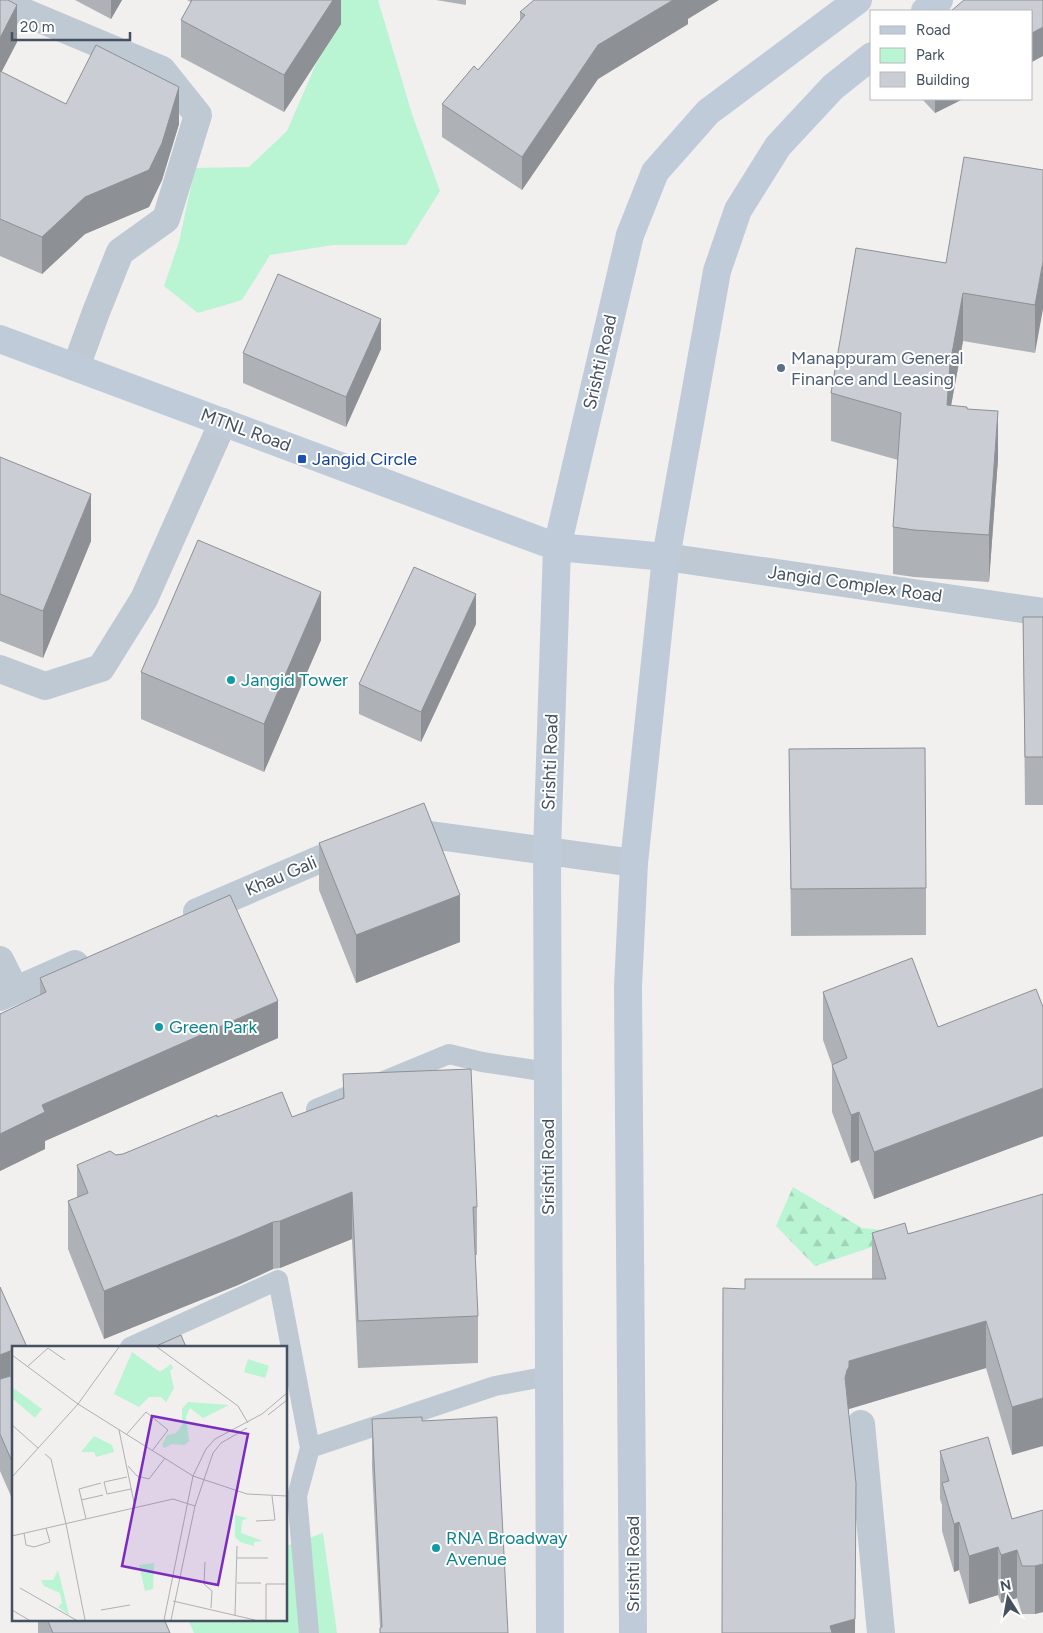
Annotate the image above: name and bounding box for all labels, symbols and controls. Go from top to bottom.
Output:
scale bar [12,10,130,42]
legend [870,10,1033,100]
text: 20 m [20,18,54,36]
text: Road [916,21,951,39]
text: Park [916,46,945,64]
text: Building [916,71,970,89]
street label: Srishti Road [578,312,622,412]
place label: Manappuram General Finance and Leasing [791,347,964,390]
marker: Manappuram General Finance and Leasing [775,362,787,374]
street label: MTNL Road [198,404,294,456]
place label: Jangid Circle [312,448,417,470]
marker: Jangid Circle [296,453,308,465]
street label: Jangid Complex Road [766,561,944,607]
place label: Jangid Tower [241,669,348,691]
marker: Jangid Tower [225,674,237,686]
street label: Srishti Road [537,713,563,811]
street label: Khau Gali [242,851,320,901]
place label: Green Park [169,1016,257,1038]
marker: Green Park [153,1021,165,1033]
street label: Srishti Road [537,1119,559,1215]
inset map [12,1346,288,1620]
street label: Srishti Road [622,1516,644,1612]
place label: RNA Broadway Avenue [446,1527,568,1570]
marker: RNA Broadway Avenue [430,1542,442,1554]
north arrow [983,1573,1033,1623]
text: N [999,1576,1013,1595]

